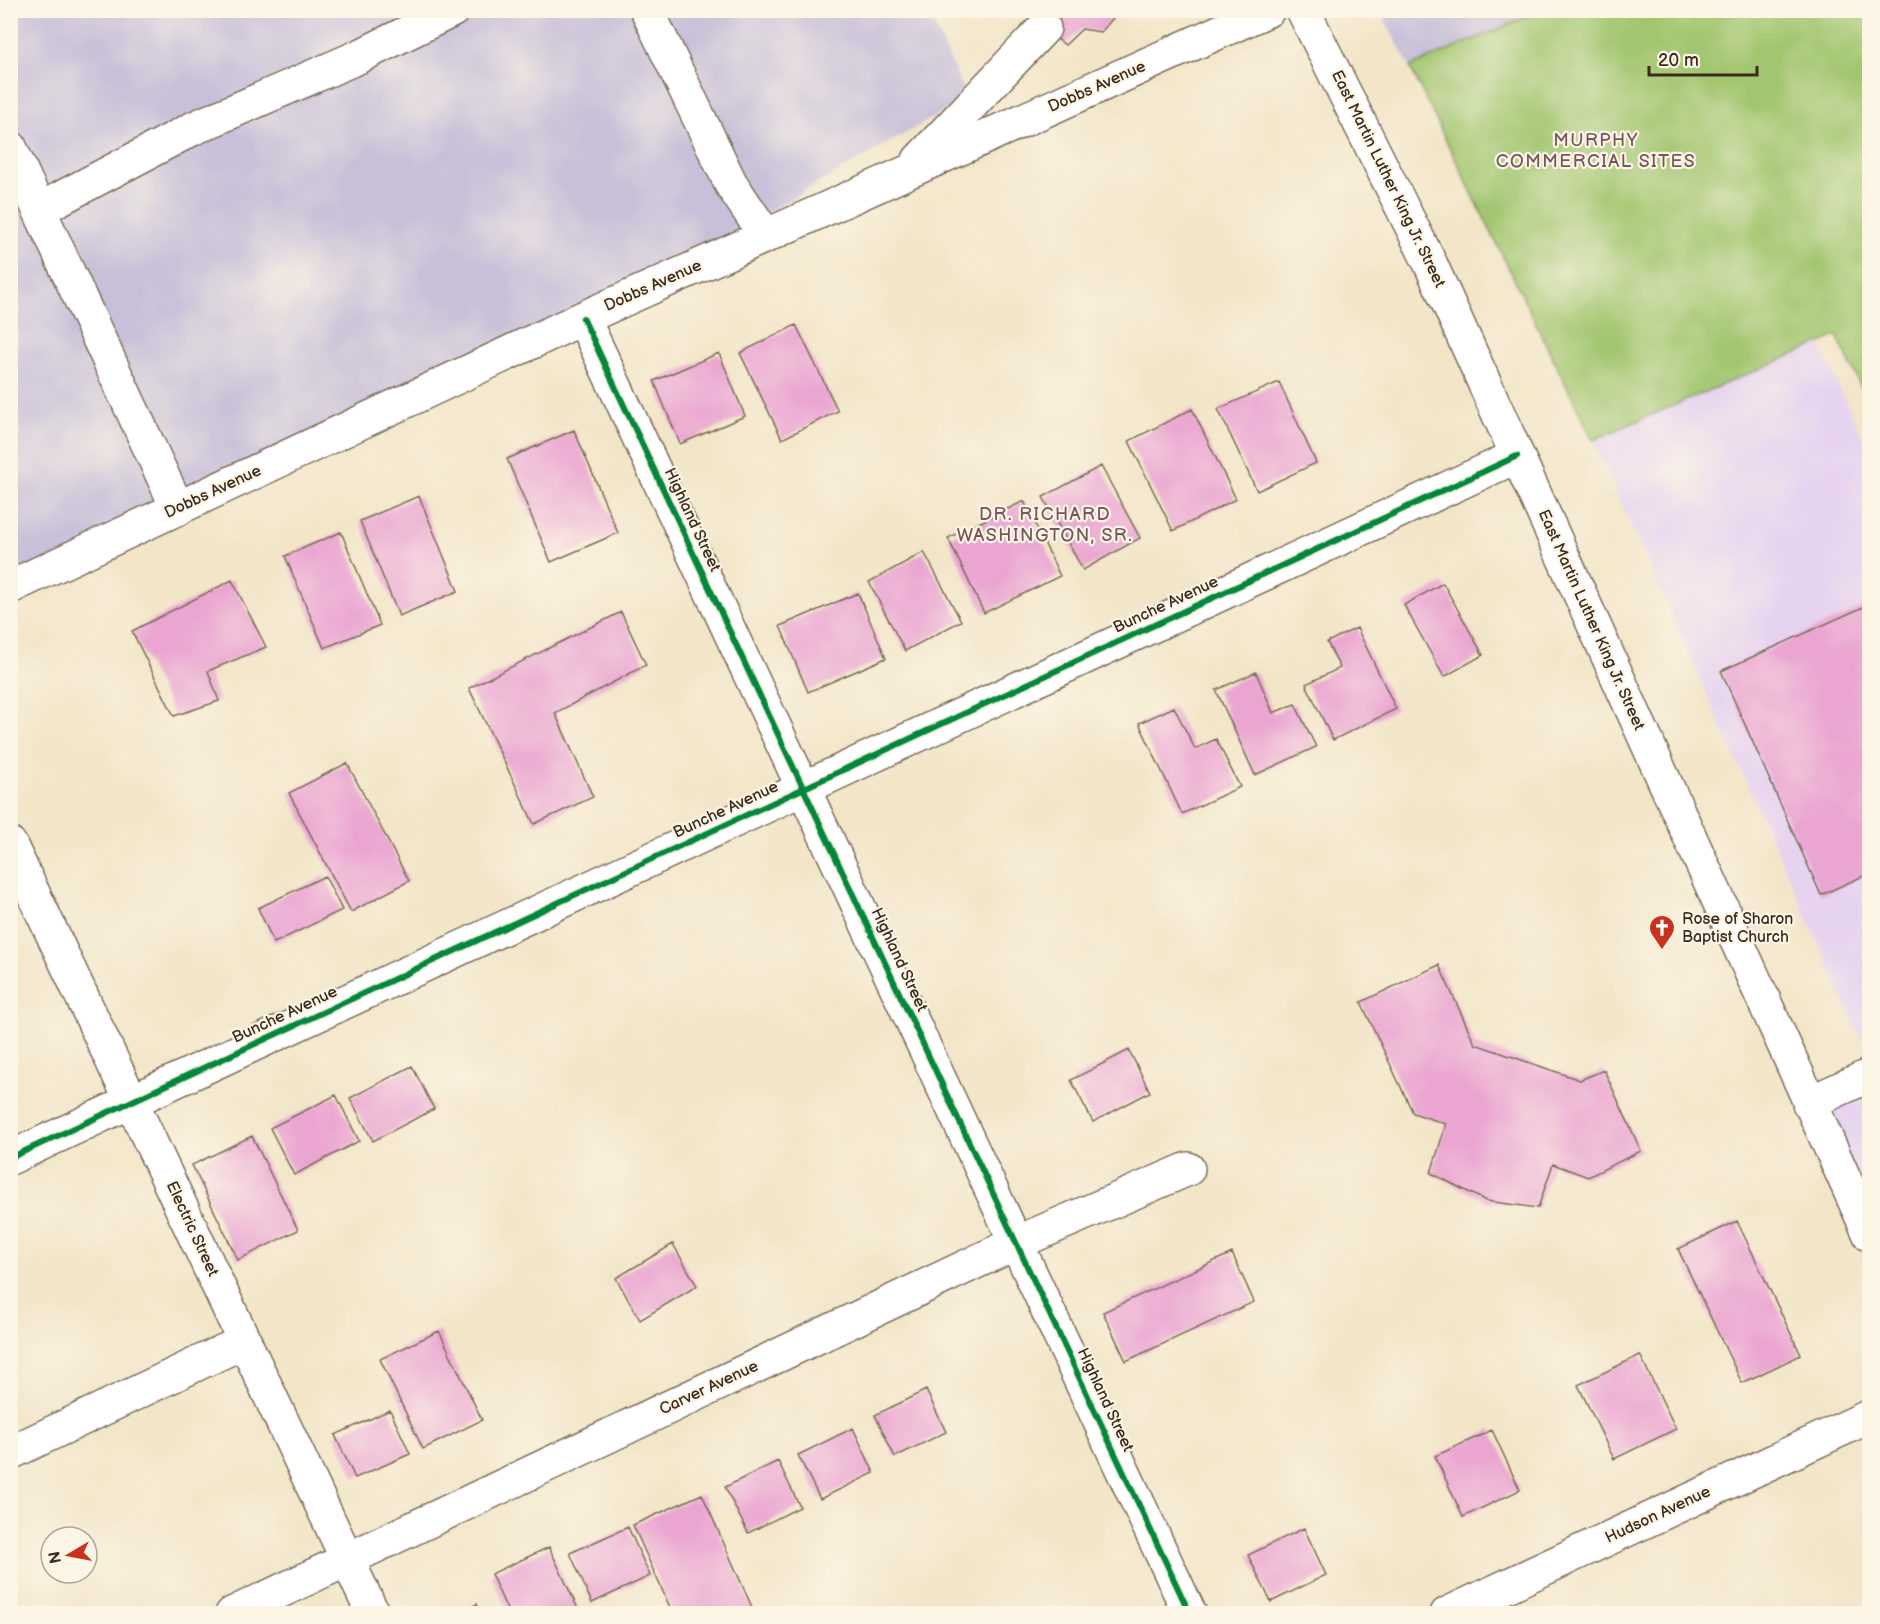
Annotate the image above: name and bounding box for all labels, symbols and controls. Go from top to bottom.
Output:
scale bar [1649,39,1757,77]
text: 20 m [1658,50,1699,71]
street label: Dobbs Avenue [1045,57,1149,117]
street label: East Martin Luther King Jr. Street [1327,67,1449,291]
district label: MURPHY COMMERCIAL SITES [1496,130,1696,172]
street label: Dobbs Avenue [601,256,705,316]
street label: Dobbs Avenue [162,461,265,523]
street label: Highland Street [660,465,724,575]
district label: DR. RICHARD WASHINGTON, SR. [957,504,1133,546]
street label: East Martin Luther King Jr. Street [1534,507,1648,733]
street label: Bunche Avenue [1110,572,1222,638]
street label: Bunche Avenue [670,777,782,843]
street label: Highland Street [867,905,931,1015]
place label: Rose of Sharon Baptist Church [1682,910,1793,947]
church icon: Rose of Sharon Baptist Church [1647,913,1677,951]
street label: Bunche Avenue [229,982,341,1048]
street label: Electric Street [162,1178,222,1280]
street label: Highland Street [1073,1345,1137,1455]
street label: Carver Avenue [656,1357,762,1419]
street label: Hudson Avenue [1602,1482,1714,1548]
north arrow [39,1525,99,1585]
text: N [45,1550,66,1565]

